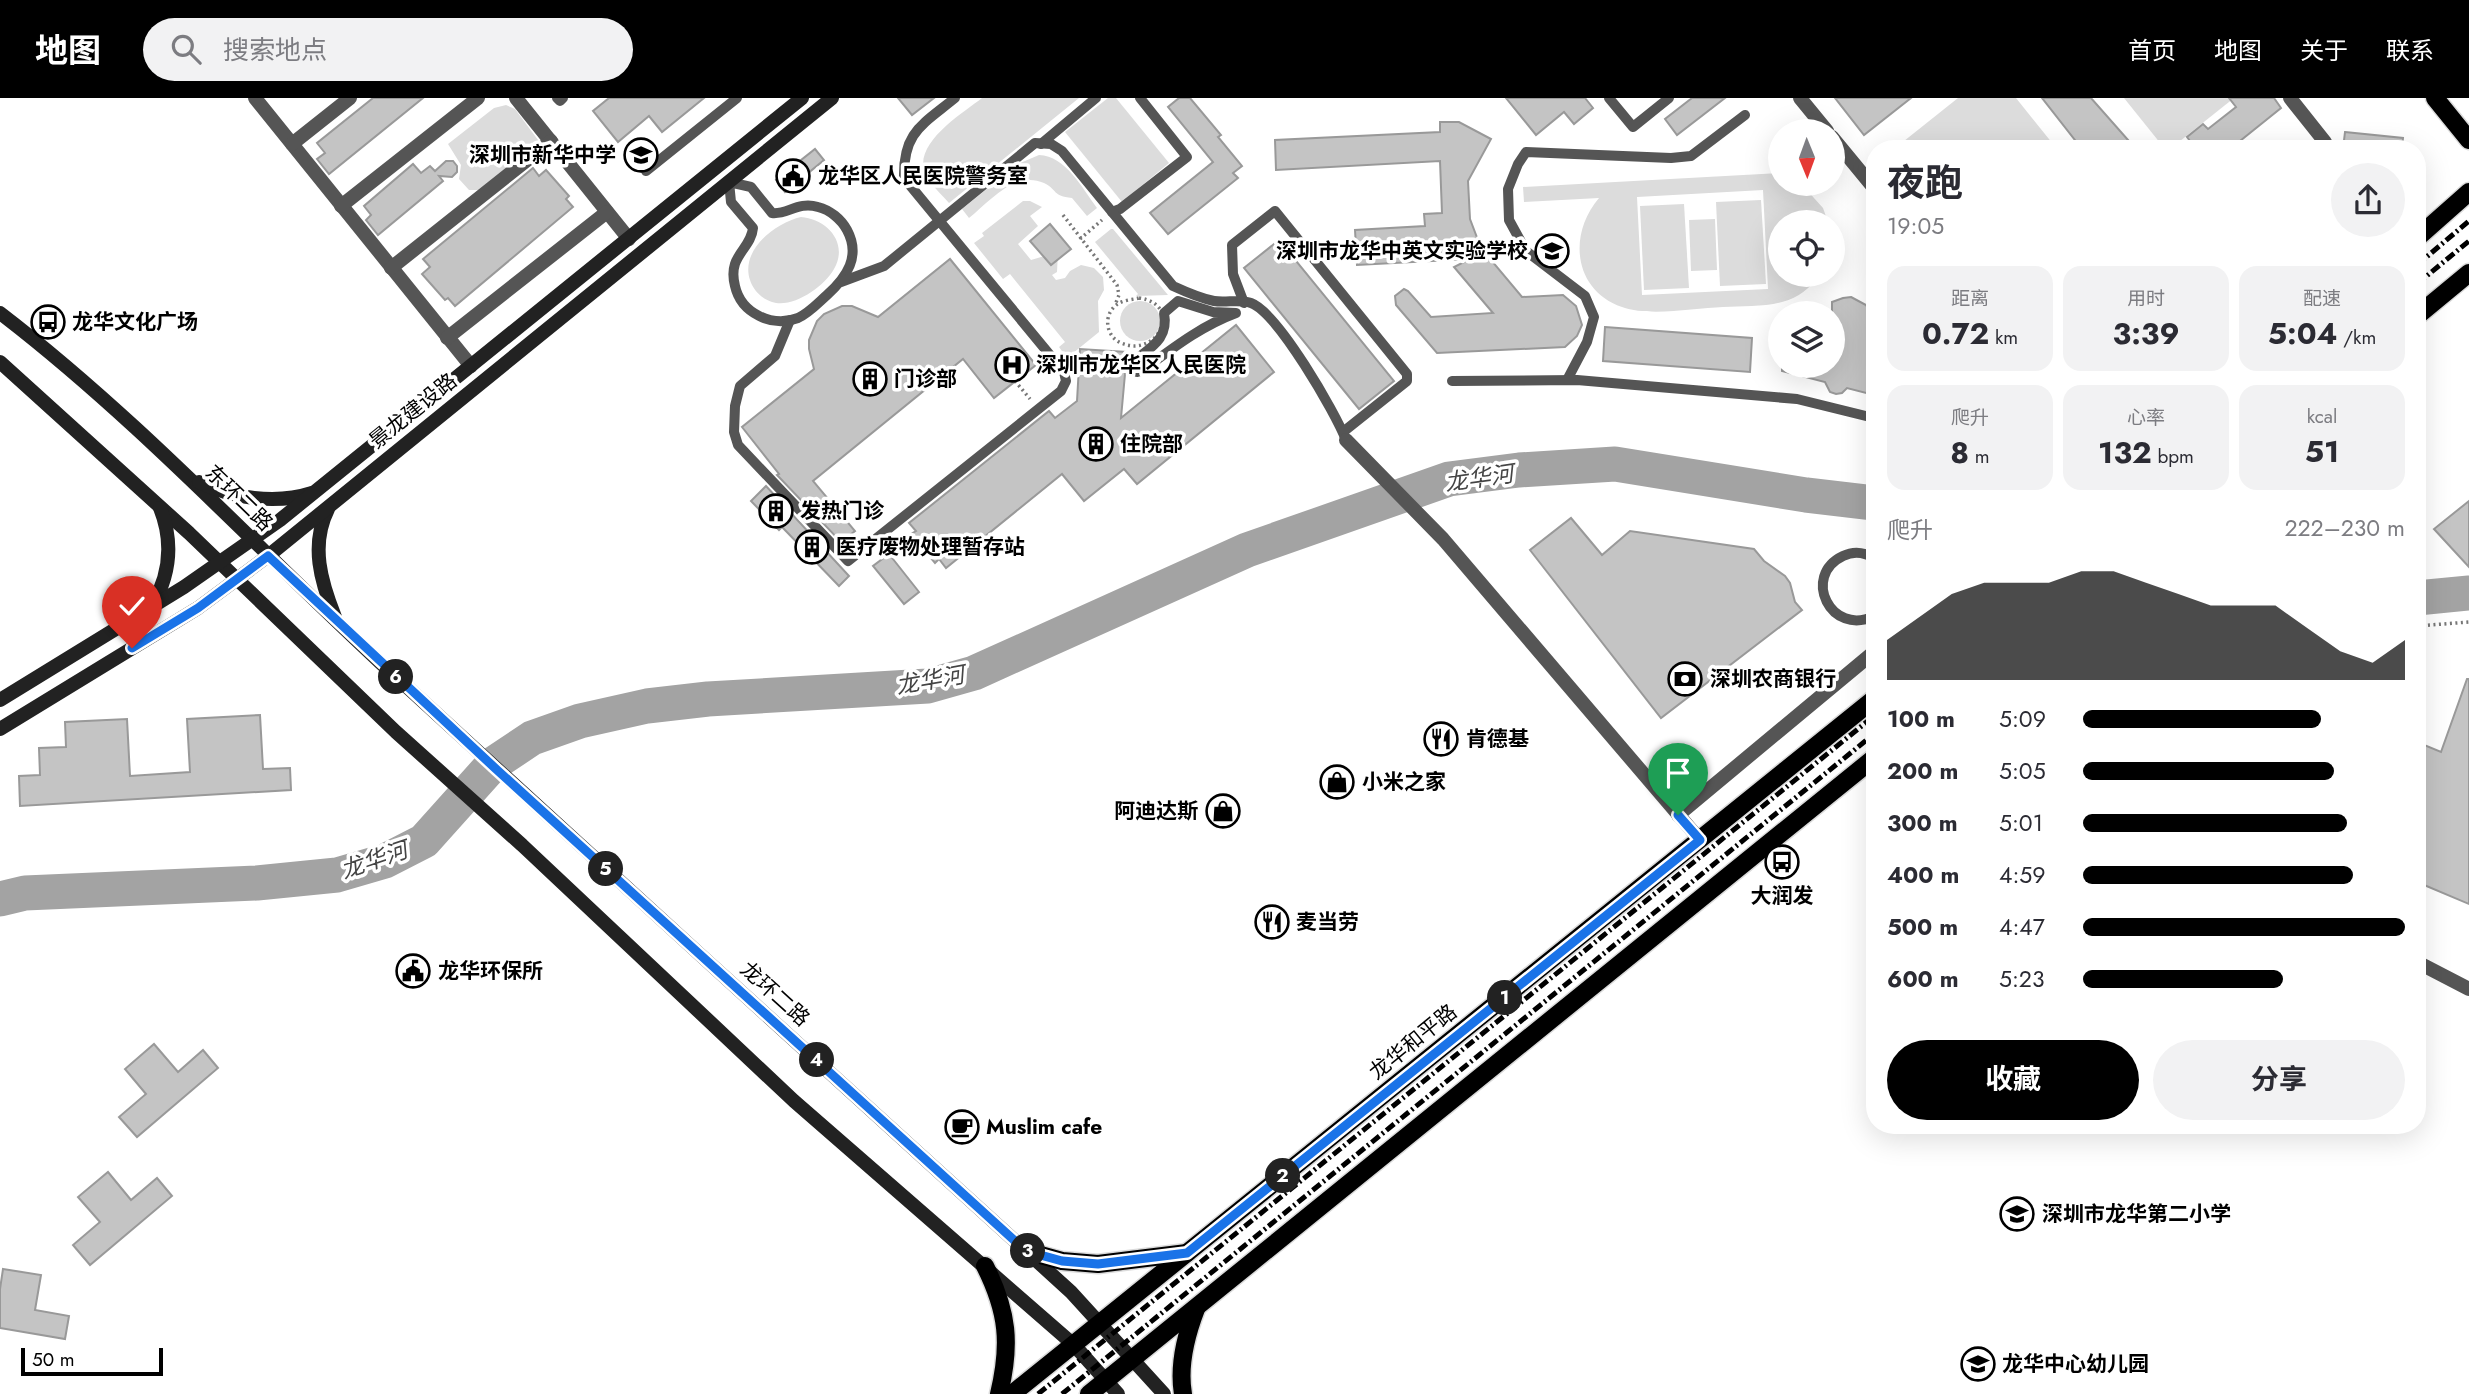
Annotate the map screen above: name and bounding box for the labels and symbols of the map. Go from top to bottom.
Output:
north arrow [1768,119,1844,196]
school or university icon: 深圳市新华中学 [622,136,660,174]
place label: 深圳市新华中学 [469,140,616,170]
public building icon: 龙华区人民医院警务室 [774,157,812,195]
place label: 龙华区人民医院警务室 [818,161,1028,191]
school or university icon: 深圳市龙华中英文实验学校 [1533,232,1571,270]
place label: 深圳市龙华中英文实验学校 [1276,236,1528,266]
bus stop icon: 龙华文化广场 [29,303,67,341]
place label: 龙华文化广场 [72,307,198,337]
hospital icon: 深圳市龙华区人民医院 [993,346,1031,384]
place label: 深圳市龙华区人民医院 [1036,350,1246,380]
building icon: 门诊部 [851,360,889,398]
place label: 门诊部 [894,364,957,394]
street label: 景龙建设路 [363,366,463,456]
building icon: 住院部 [1077,425,1115,463]
place label: 住院部 [1120,429,1183,459]
water label: 龙华河 [1442,456,1519,500]
street label: 东环二路 [198,458,280,538]
building icon: 发热门诊 [757,492,795,530]
place label: 发热门诊 [800,496,885,526]
building icon: 医疗废物处理暂存站 [793,528,831,566]
place label: 医疗废物处理暂存站 [836,532,1025,562]
pin [102,576,162,648]
water label: 龙华河 [893,657,971,703]
pin: 6 [378,660,414,694]
bank icon: 深圳农商银行 [1666,660,1704,698]
place label: 深圳农商银行 [1710,664,1836,694]
restaurant icon: 肯德基 [1422,720,1460,758]
place label: 肯德基 [1466,724,1529,754]
pin [1648,743,1708,815]
shop icon: 小米之家 [1318,763,1356,801]
place label: 小米之家 [1362,767,1446,797]
shop icon: 阿迪达斯 [1204,792,1242,830]
place label: 阿迪达斯 [1114,796,1198,826]
water label: 龙华河 [336,831,416,887]
bus stop icon: 大润发 [1763,843,1801,881]
pin: 5 [588,852,624,886]
place label: 大润发 [1751,881,1814,911]
restaurant icon: 麦当劳 [1253,903,1291,941]
place label: 麦当劳 [1296,907,1359,937]
public building icon: 龙华环保所 [394,952,432,990]
street label: 龙环二路 [734,955,816,1033]
place label: 龙华环保所 [438,956,543,986]
pin: 1 [1488,981,1522,1016]
street label: 龙华和平路 [1363,997,1463,1087]
pin: 4 [800,1042,834,1077]
cafe icon: Muslim cafe [943,1108,981,1146]
place label: Muslim cafe [986,1112,1102,1142]
pin: 2 [1266,1158,1300,1194]
school or university icon: 深圳市龙华第二小学 [1998,1195,2036,1233]
place label: 深圳市龙华第二小学 [2042,1199,2231,1229]
pin: 3 [1010,1234,1046,1268]
scale bar [21,1345,163,1377]
school or university icon: 龙华中心幼儿园 [1959,1345,1997,1383]
place label: 龙华中心幼儿园 [2002,1349,2149,1379]

